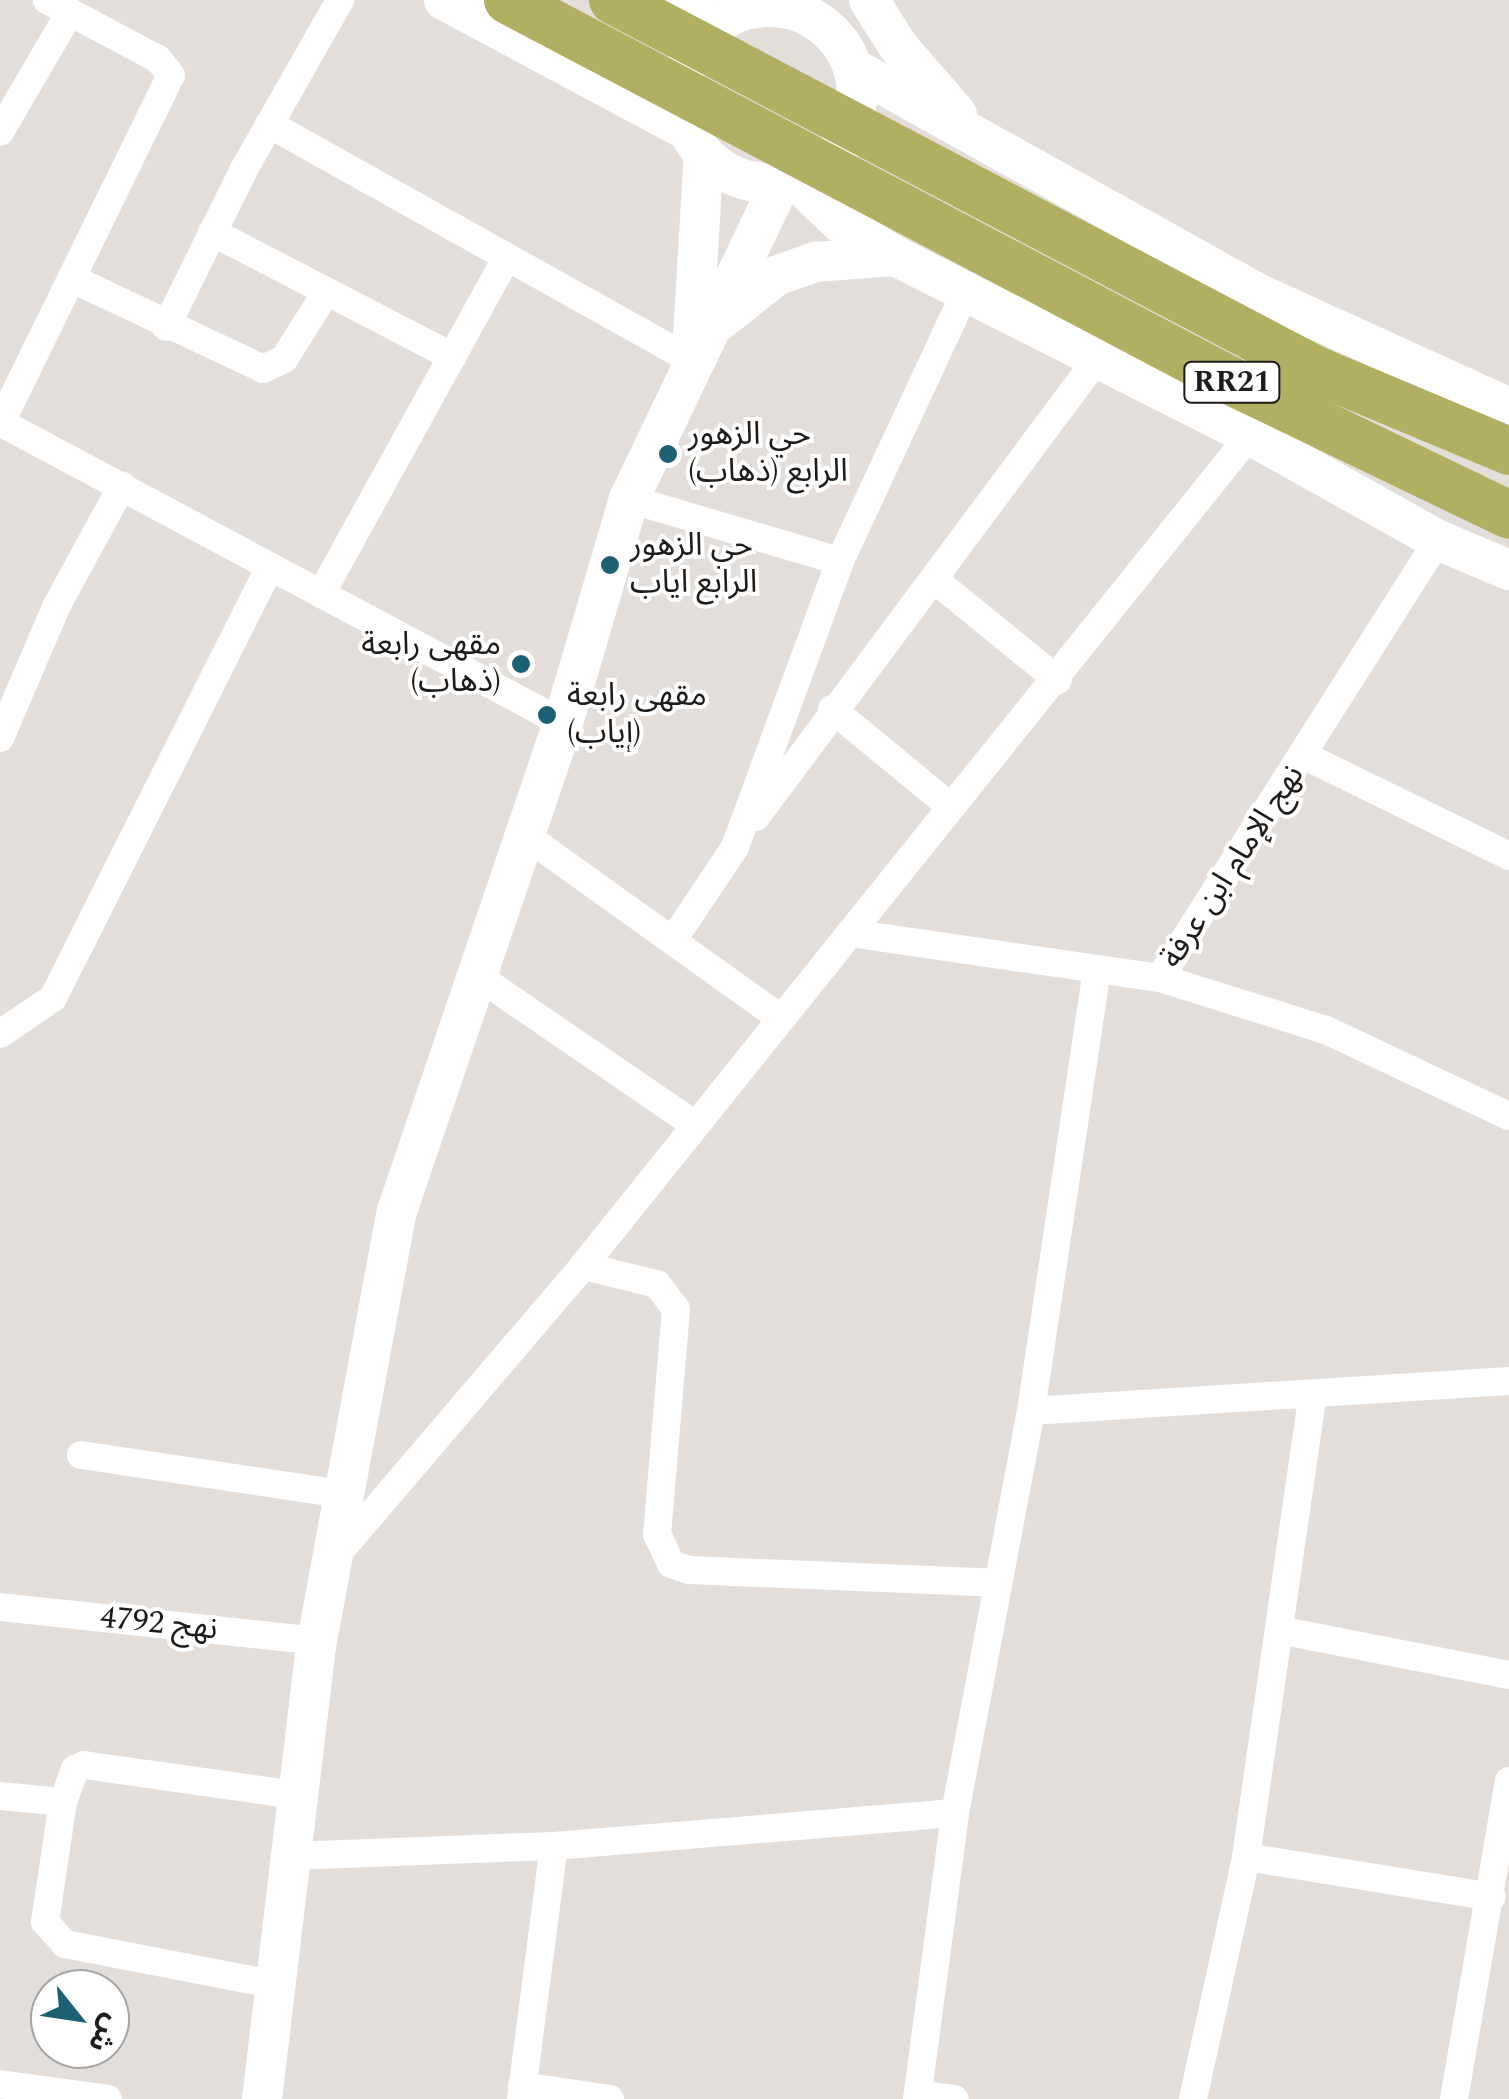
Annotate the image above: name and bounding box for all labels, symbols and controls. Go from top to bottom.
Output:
road number: RR21 [1182,357,1282,407]
place label: حي الزهور الرابع (ذهاب) [688,417,848,492]
marker: حي الزهور الرابع (ذهاب) [657,443,679,465]
place label: حي الزهور الرابع اياب [630,528,757,603]
marker: حي الزهور الرابع اياب [599,554,621,576]
place label: مقهى رابعة (ذهاب) [361,627,501,702]
marker: مقهى رابعة (ذهاب) [510,653,532,675]
place label: مقهى رابعة (إياب) [567,678,707,753]
marker: مقهى رابعة (إياب) [536,704,558,726]
street label: نهج الإمام ابن عرفة [1153,758,1313,976]
street label: نهج 4792 [99,1599,219,1649]
north arrow [30,1969,130,2069]
text: ش [76,2006,133,2061]

